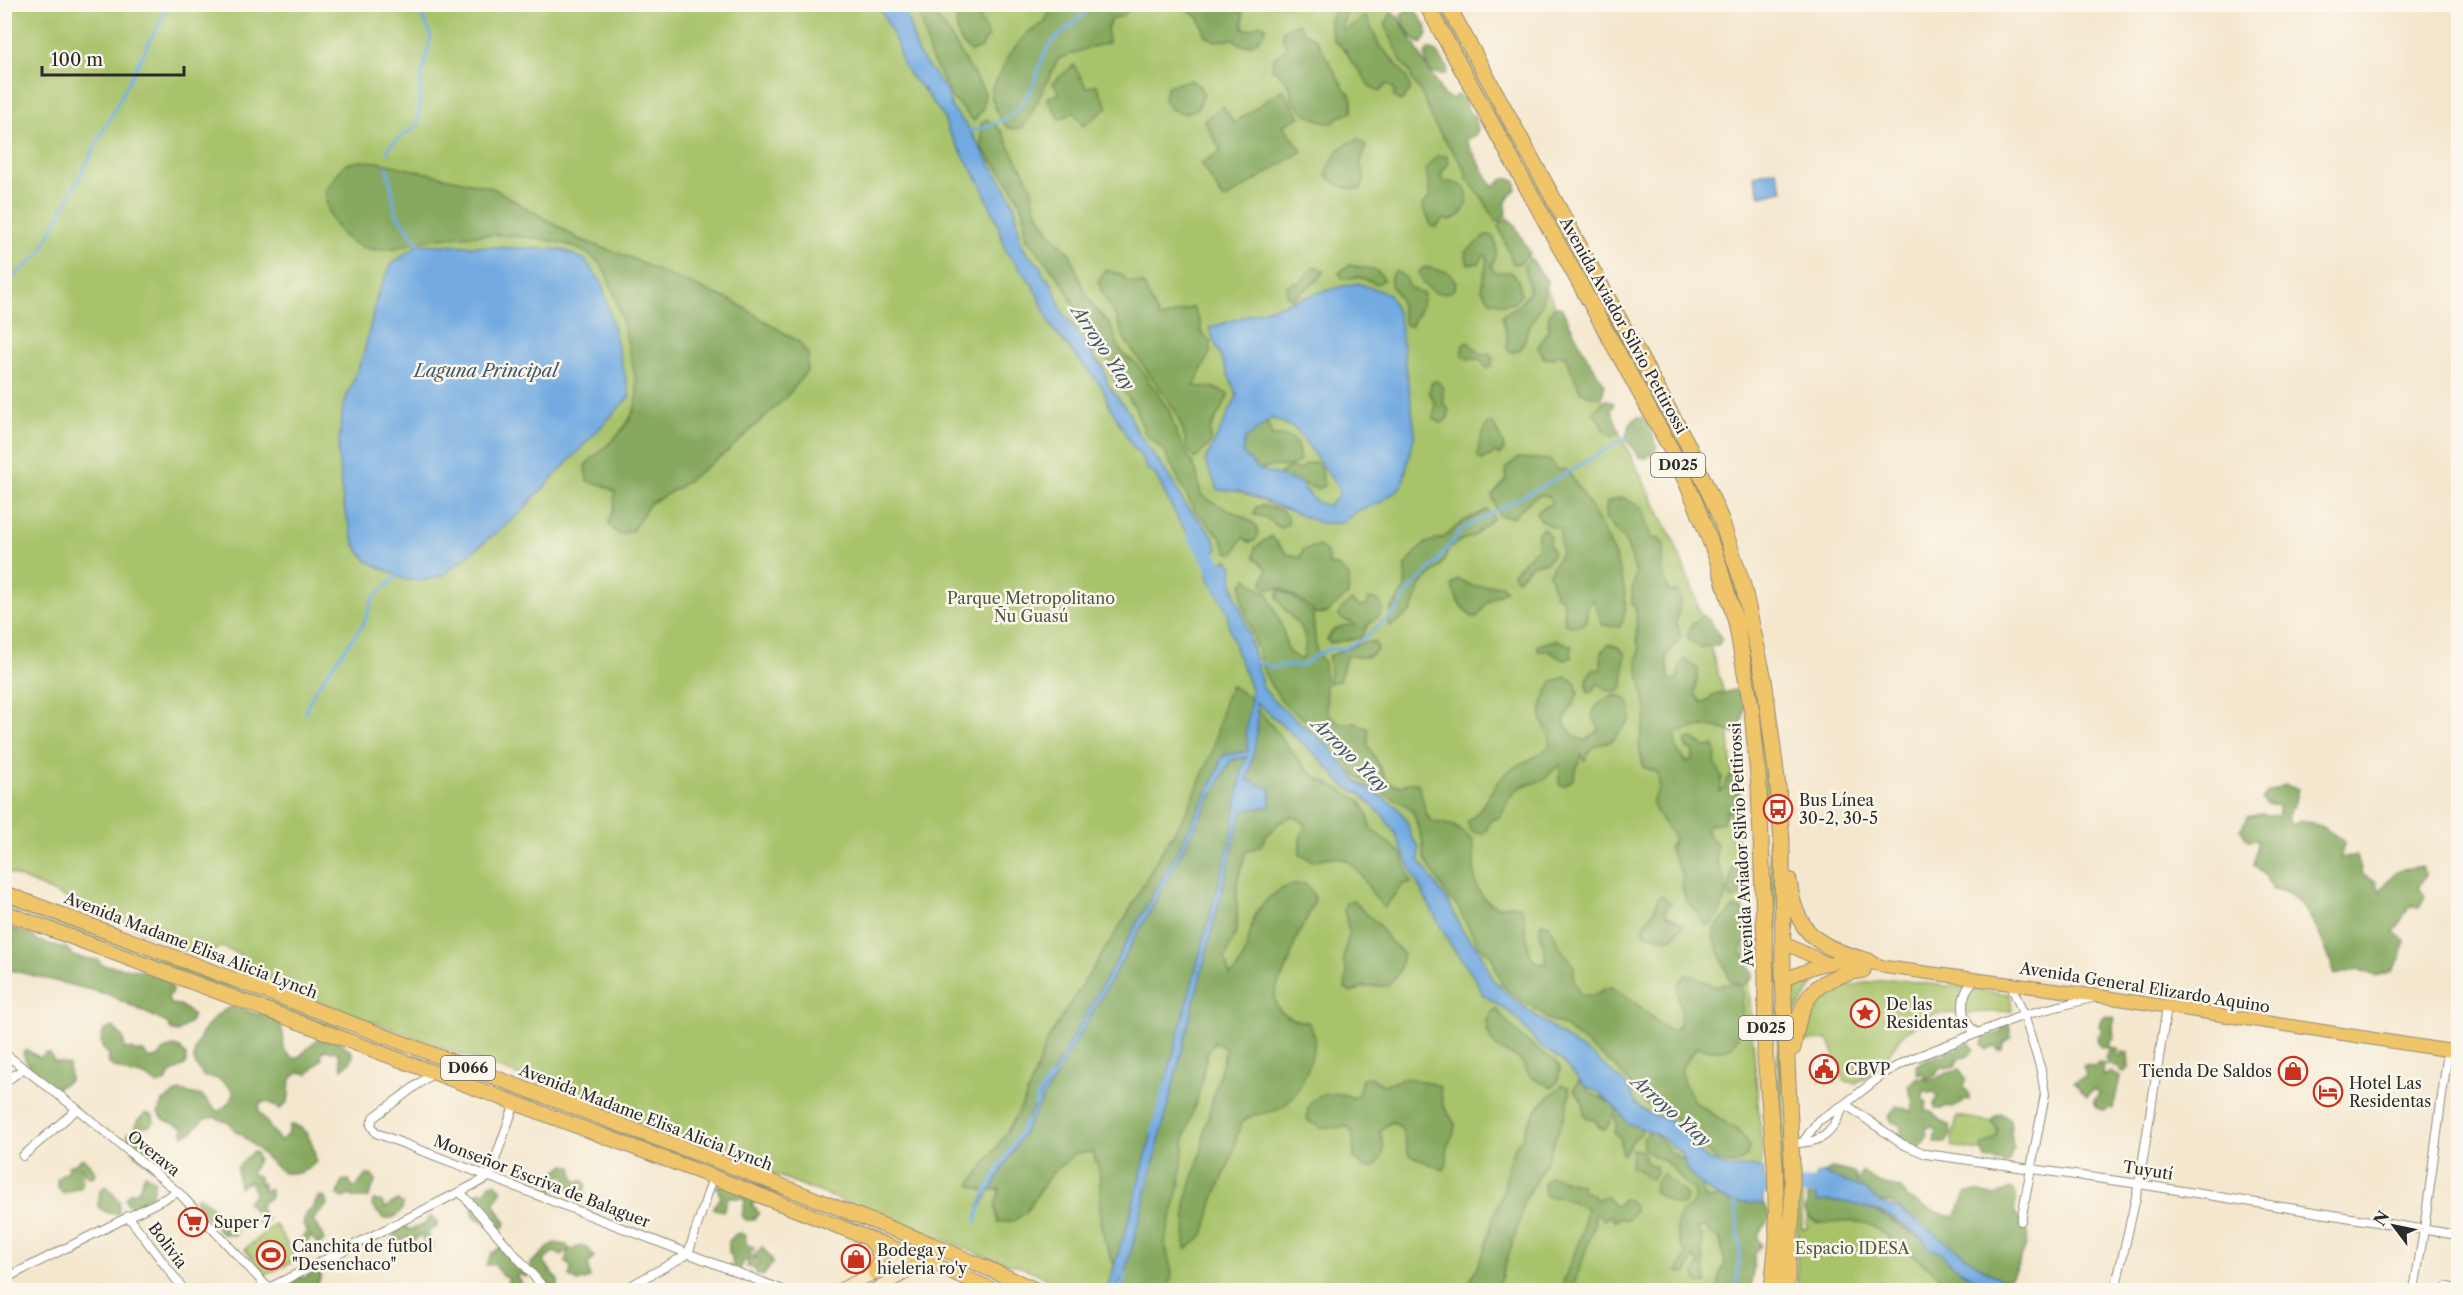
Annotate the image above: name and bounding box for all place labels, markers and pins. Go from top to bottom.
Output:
place label: Bus Línea 30-2, 30-5 [1799,790,1878,828]
bus stop icon: Bus Línea 30-2, 30-5 [1762,793,1794,825]
place label: De las Residentas [1886,994,1968,1032]
place icon: De las Residentas [1849,997,1881,1029]
public building icon: CBVP [1808,1053,1840,1085]
shop icon: Tienda De Saldos [2277,1055,2309,1087]
place label: CBVP [1845,1059,1891,1079]
place label: Tienda De Saldos [2139,1061,2272,1081]
place label: Hotel Las Residentas [2349,1073,2431,1111]
hotel icon: Hotel Las Residentas [2312,1076,2344,1108]
supermarket icon: Super 7 [177,1206,209,1238]
place label: Super 7 [214,1212,271,1232]
place label: Canchita de futbol "Desenchaco" [292,1236,433,1274]
sports icon: Canchita de futbol "Desenchaco" [255,1239,287,1271]
place label: Bodega y hieleria ro'y [877,1240,968,1278]
shop icon: Bodega y hieleria ro'y [840,1243,872,1275]

